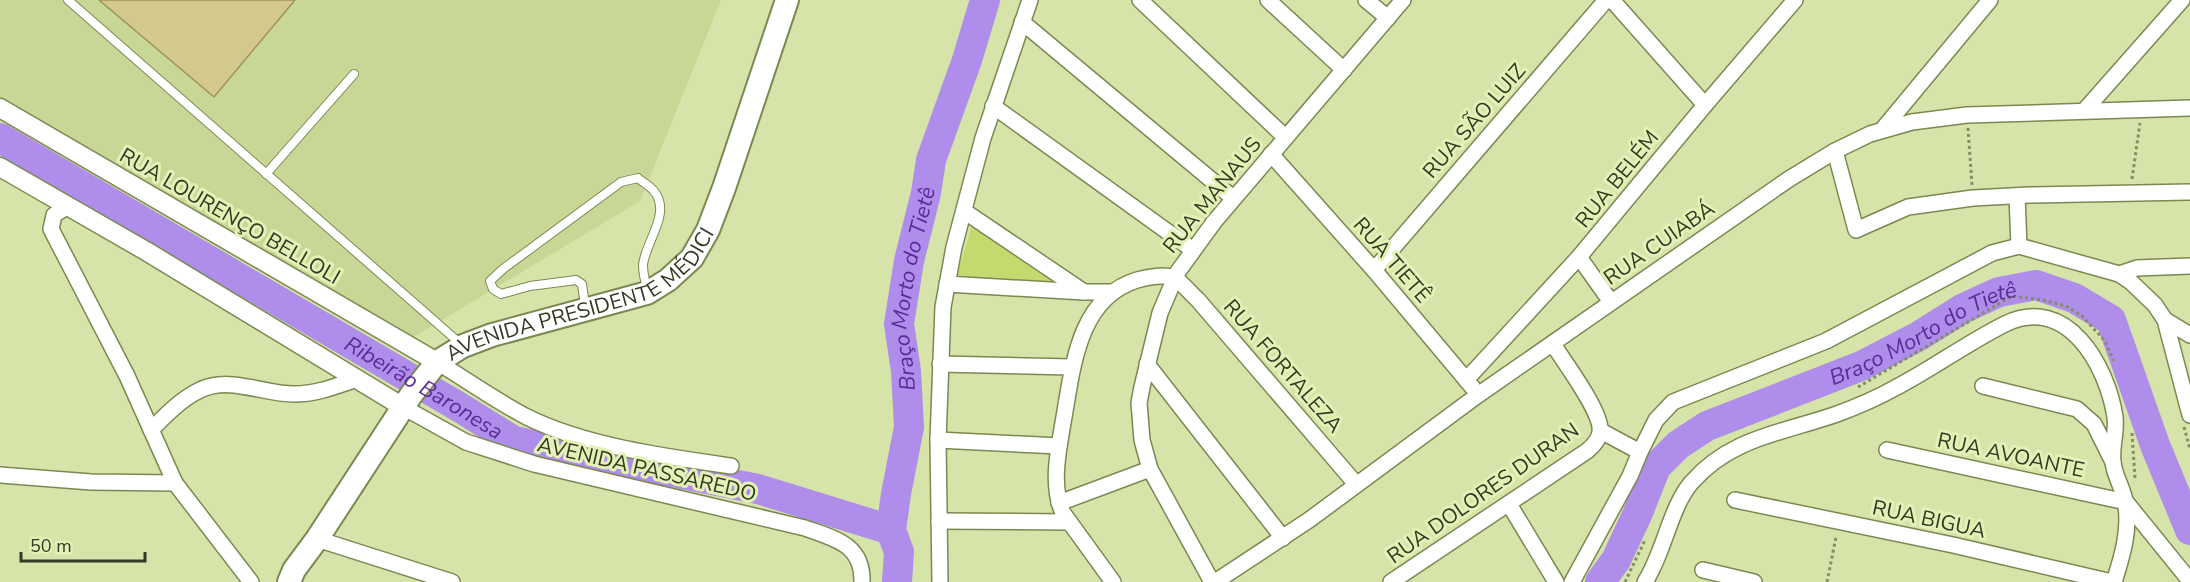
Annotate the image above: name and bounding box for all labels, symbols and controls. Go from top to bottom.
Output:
street label: RUA SÃO LUIZ [1416,58,1532,184]
street label: RUA BELÉM [1569,124,1665,234]
street label: RUA MANAUS [1156,131,1268,259]
street label: RUA LOURENÇO BELLOLI [115,141,345,291]
water label: Braço Morto do Tietê [884,185,943,392]
street label: RUA CUIABÁ [1598,194,1720,292]
street label: RUA TIETÊ [1347,211,1437,309]
street label: AVENIDA PRESIDENTE MÉDICI [440,222,721,367]
water label: Braço Morto do Tietê [1825,275,2019,393]
street label: RUA FORTALEZA [1217,293,1349,439]
water label: Ribeirão Baronesa [339,329,509,447]
street label: RUA DOLORES DURAN [1381,416,1585,570]
street label: RUA AVOANTE [1935,426,2087,484]
street label: AVENIDA PASSAREDO [535,430,759,508]
street label: RUA BIGUA [1870,493,1988,545]
scale bar [21,525,146,563]
text: 50 m [30,534,72,558]

